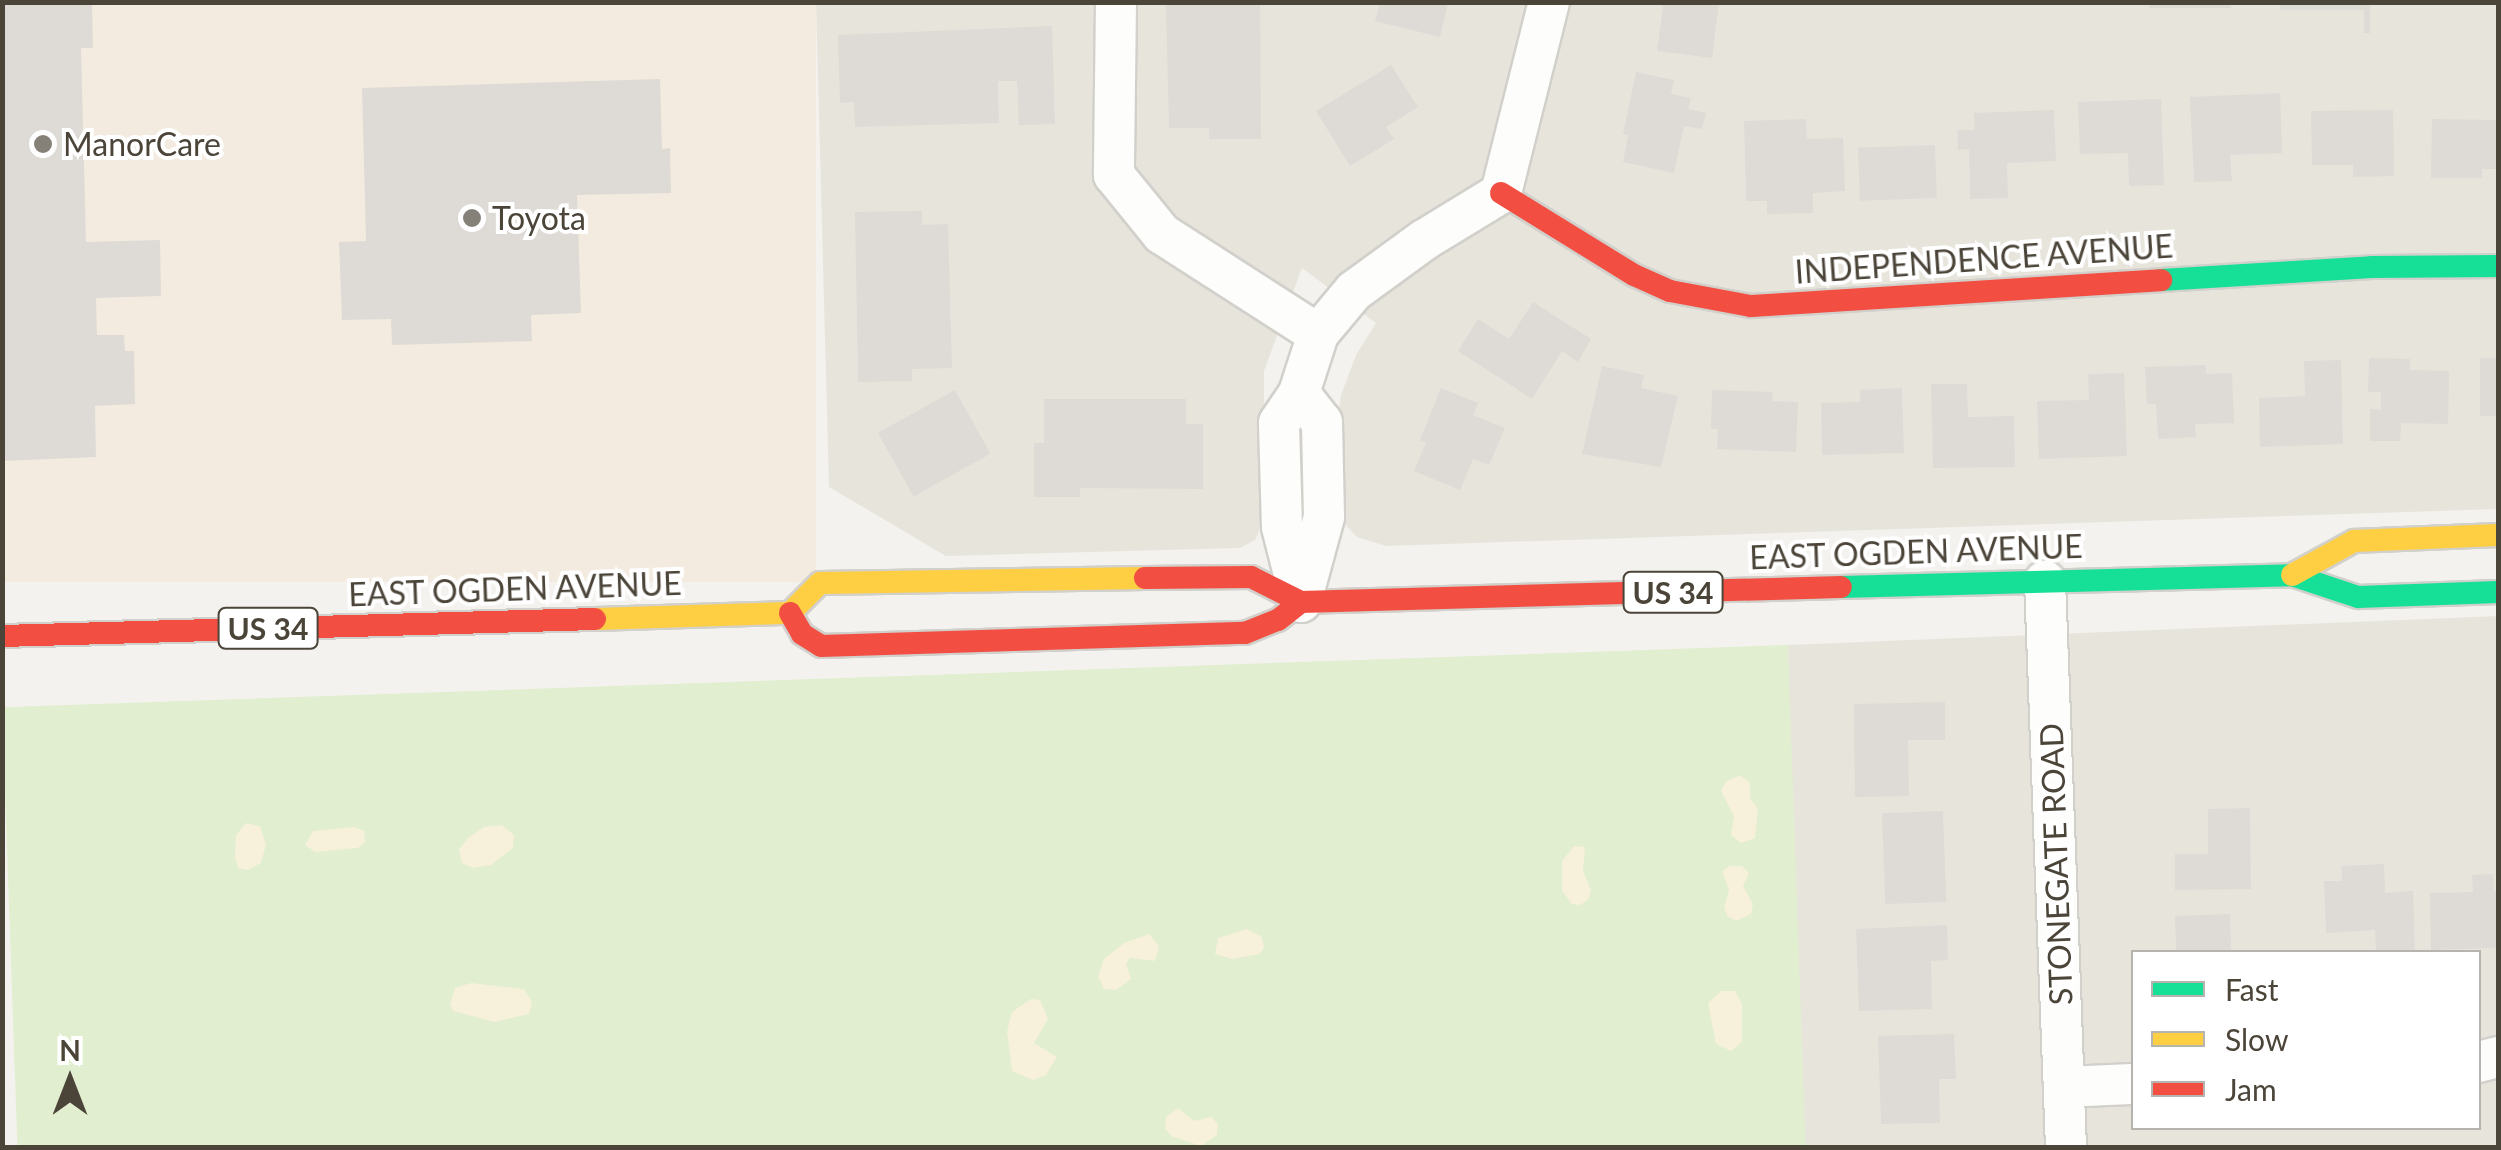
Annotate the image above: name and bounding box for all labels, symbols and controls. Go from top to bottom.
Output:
place label: ManorCare [63,125,221,163]
marker: ManorCare [32,133,54,155]
place label: Toyota [492,199,586,237]
marker: Toyota [461,207,483,229]
street label: INDEPENDENCE AVENUE [1793,227,2175,291]
street label: EAST OGDEN AVENUE [1748,527,2084,577]
street label: EAST OGDEN AVENUE [347,564,683,614]
road number: US 34 [1620,567,1726,617]
road number: US 34 [216,603,320,653]
street label: STONEGATE ROAD [2032,722,2080,1006]
legend [2131,950,2481,1130]
text: Fast [2225,971,2279,1007]
text: Slow [2225,1021,2288,1057]
north arrow [20,1030,120,1130]
text: N [59,1033,81,1067]
text: Jam [2225,1071,2277,1107]

